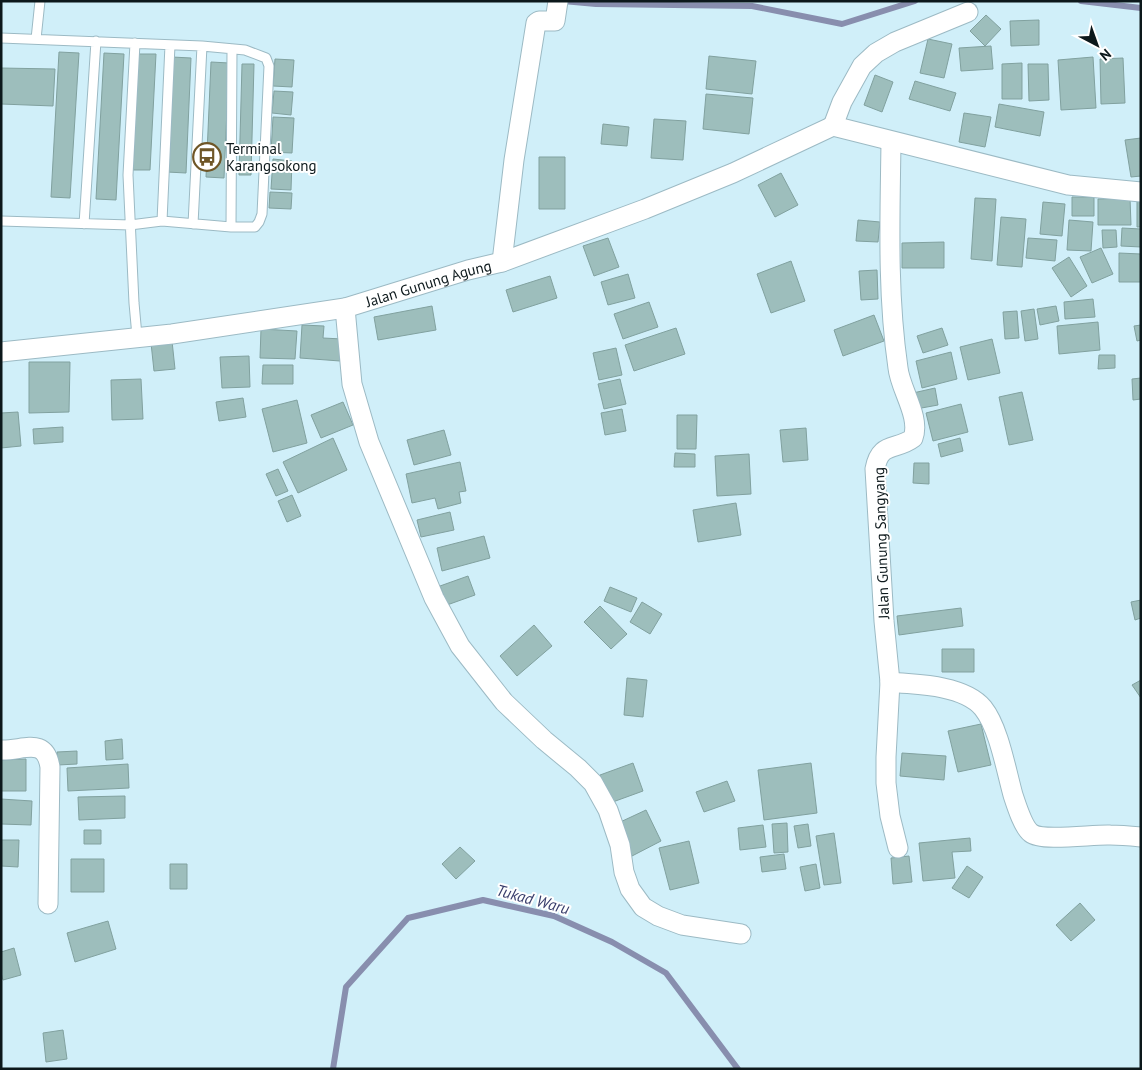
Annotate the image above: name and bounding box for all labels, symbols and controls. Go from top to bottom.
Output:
north arrow [1072,20,1122,70]
text: N [1096,45,1115,65]
place label: Terminal Karangsokong [226,139,317,175]
bus stop icon: Terminal Karangsokong [192,142,222,172]
street label: Jalan Gunung Agung [362,255,493,311]
street label: Jalan Gunung Sangyang [869,467,893,620]
water label: Tukad Waru [494,880,572,918]

